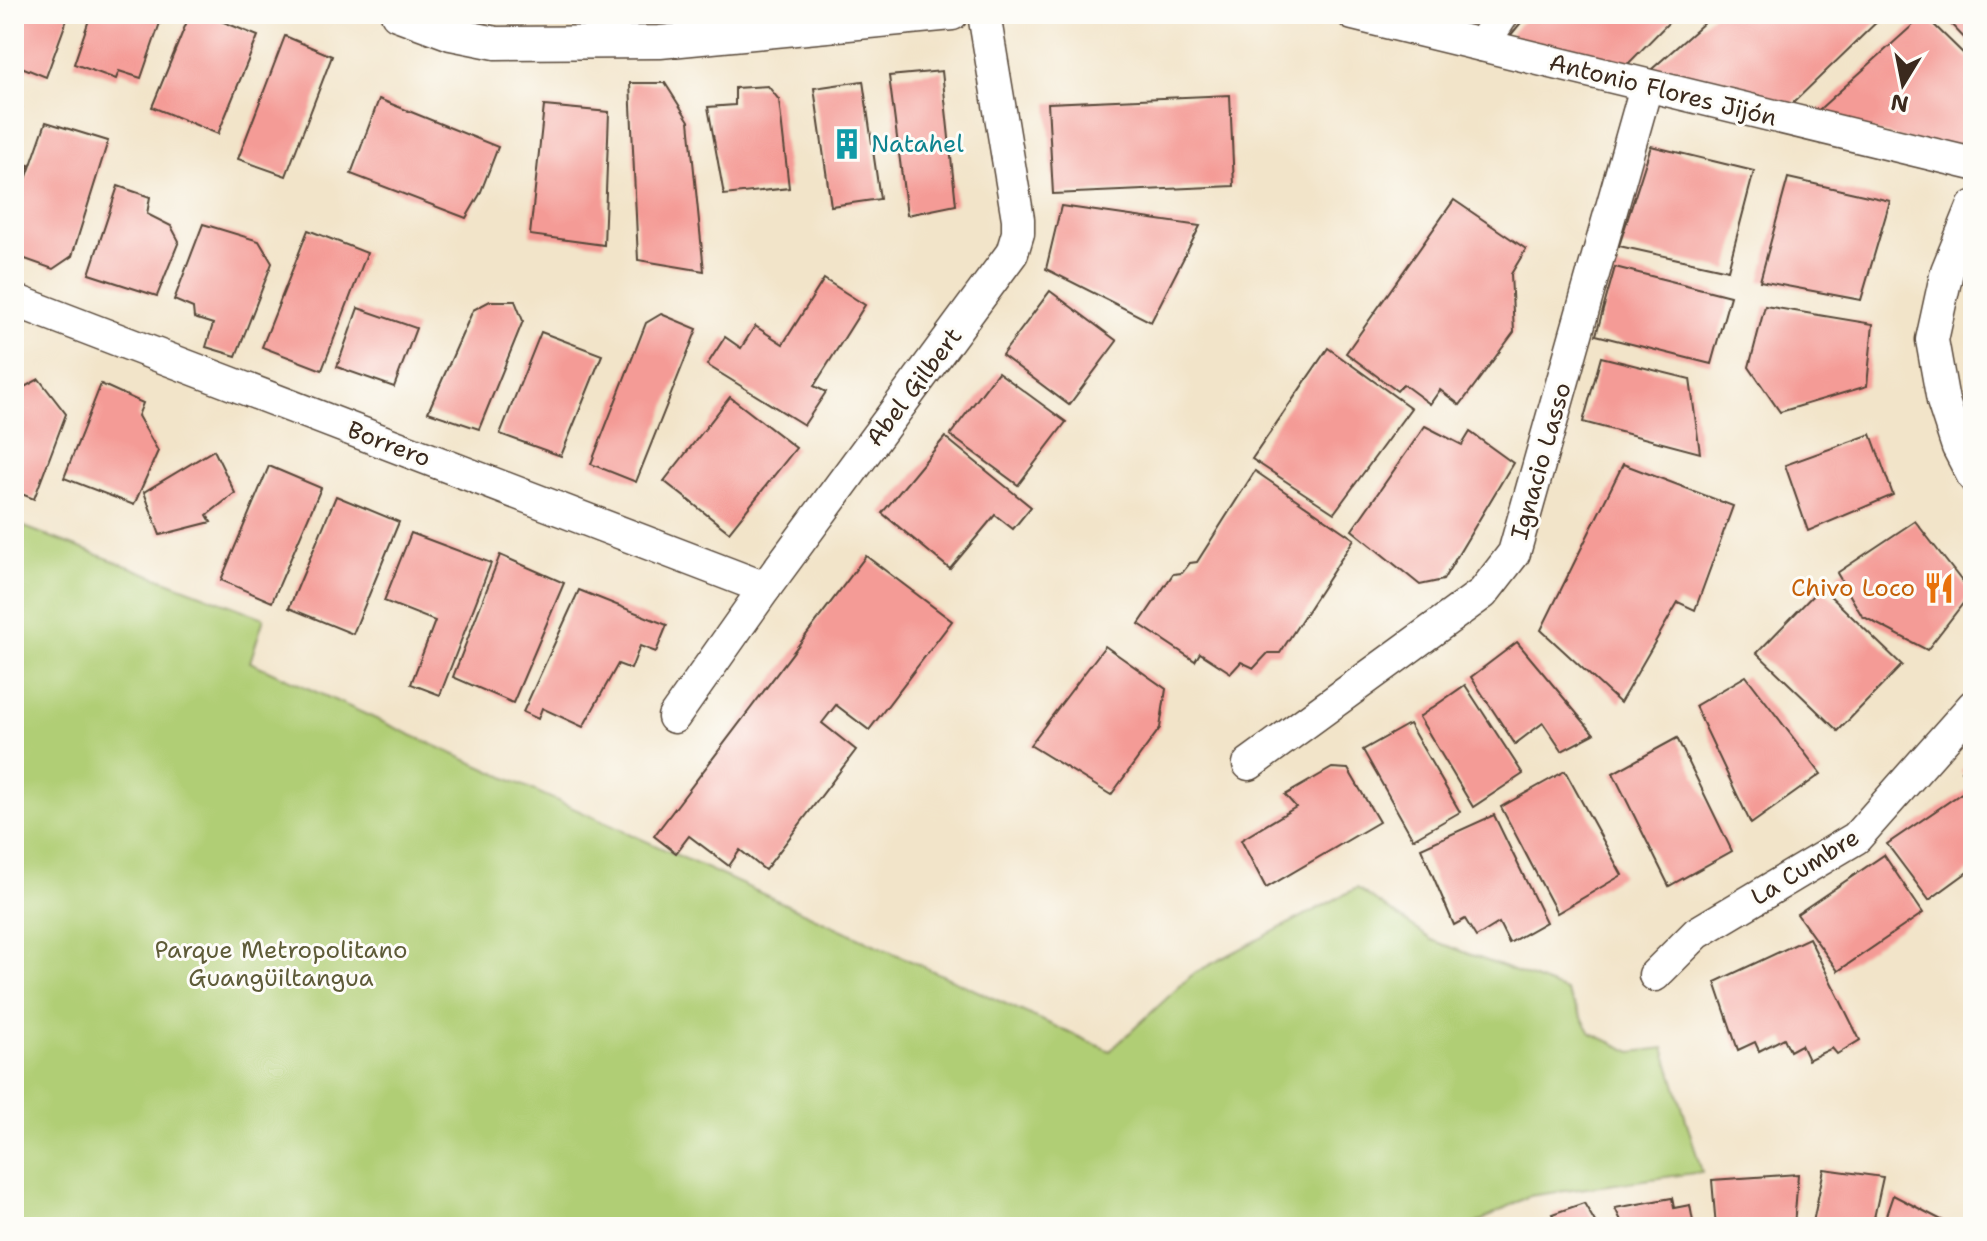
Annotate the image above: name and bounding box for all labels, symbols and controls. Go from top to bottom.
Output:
north arrow [1863,44,1943,124]
street label: Antonio Flores Jijón [1546,46,1780,134]
text: N [1889,87,1911,119]
building icon: Natahel [830,127,864,161]
place label: Natahel [871,128,964,160]
street label: Abel Gilbert [859,321,969,453]
street label: Ignacio Lasso [1503,379,1579,543]
street label: Borrero [343,414,435,474]
restaurant icon: Chivo Loco [1922,571,1956,605]
place label: Chivo Loco [1791,572,1915,604]
street label: La Cumbre [1745,821,1865,913]
park label: Parque Metropolitano Guangüiltangua [154,934,408,994]

